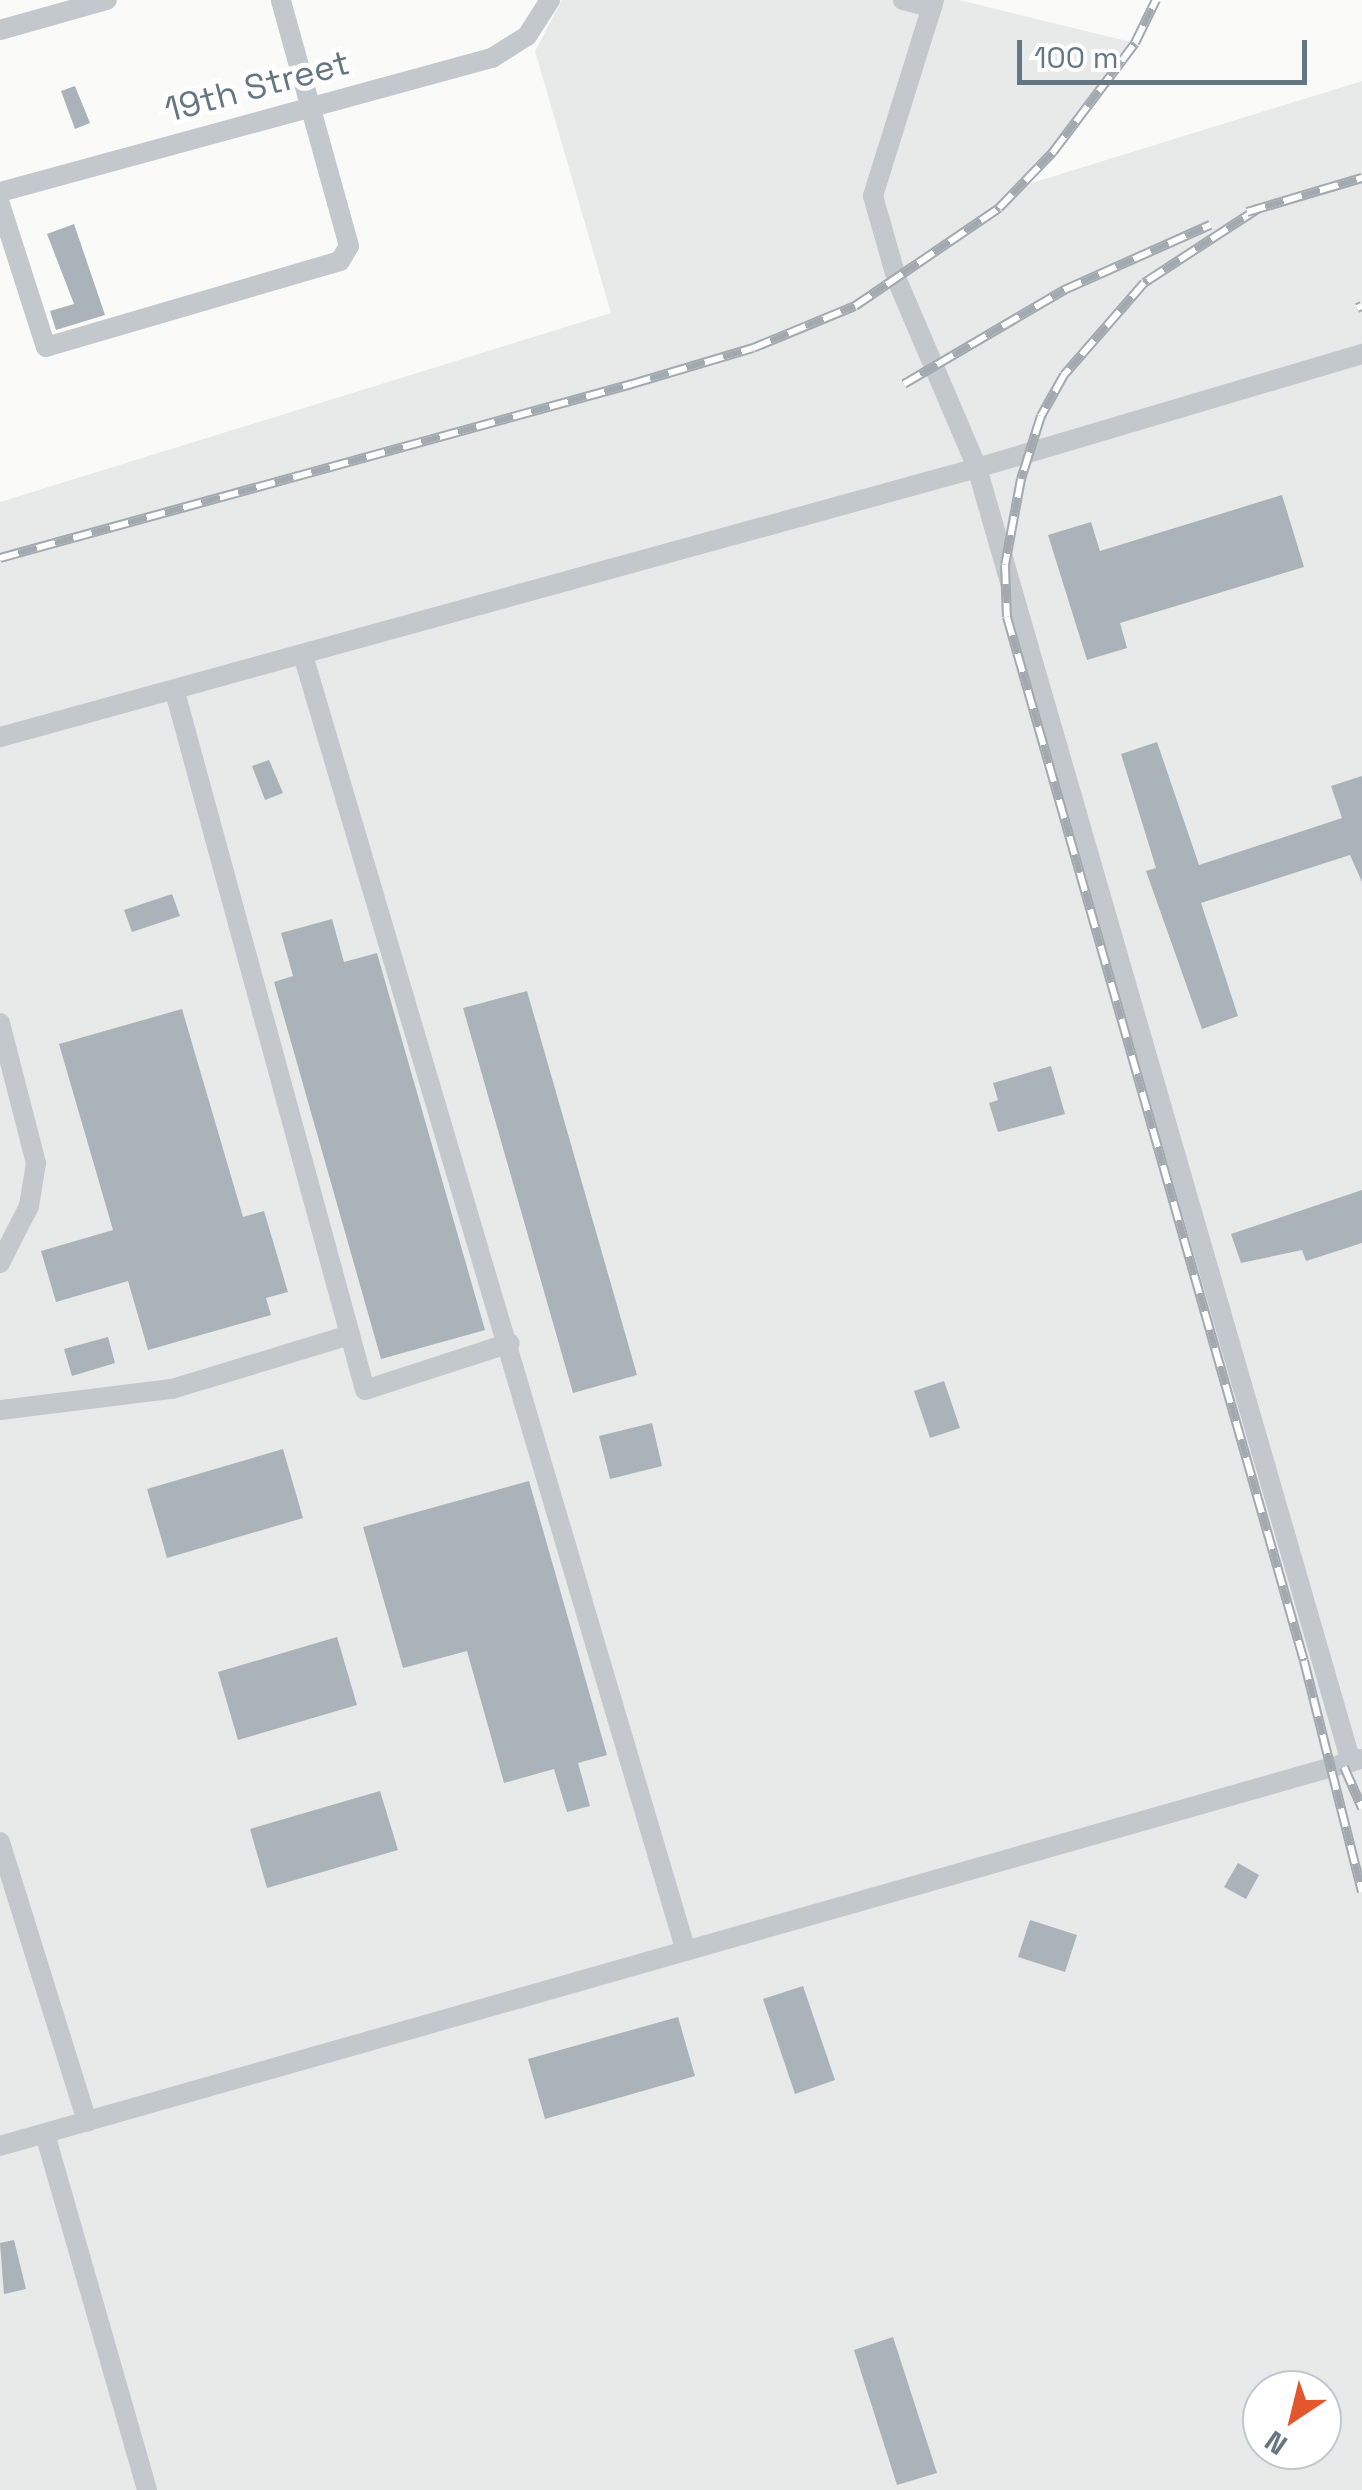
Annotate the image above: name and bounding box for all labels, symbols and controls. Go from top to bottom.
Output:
scale bar [1022,20,1312,82]
text: 100 m [1034,38,1119,77]
street label: 19th Street [160,41,354,131]
north arrow [1242,2370,1342,2470]
text: N [1258,2423,1294,2463]

